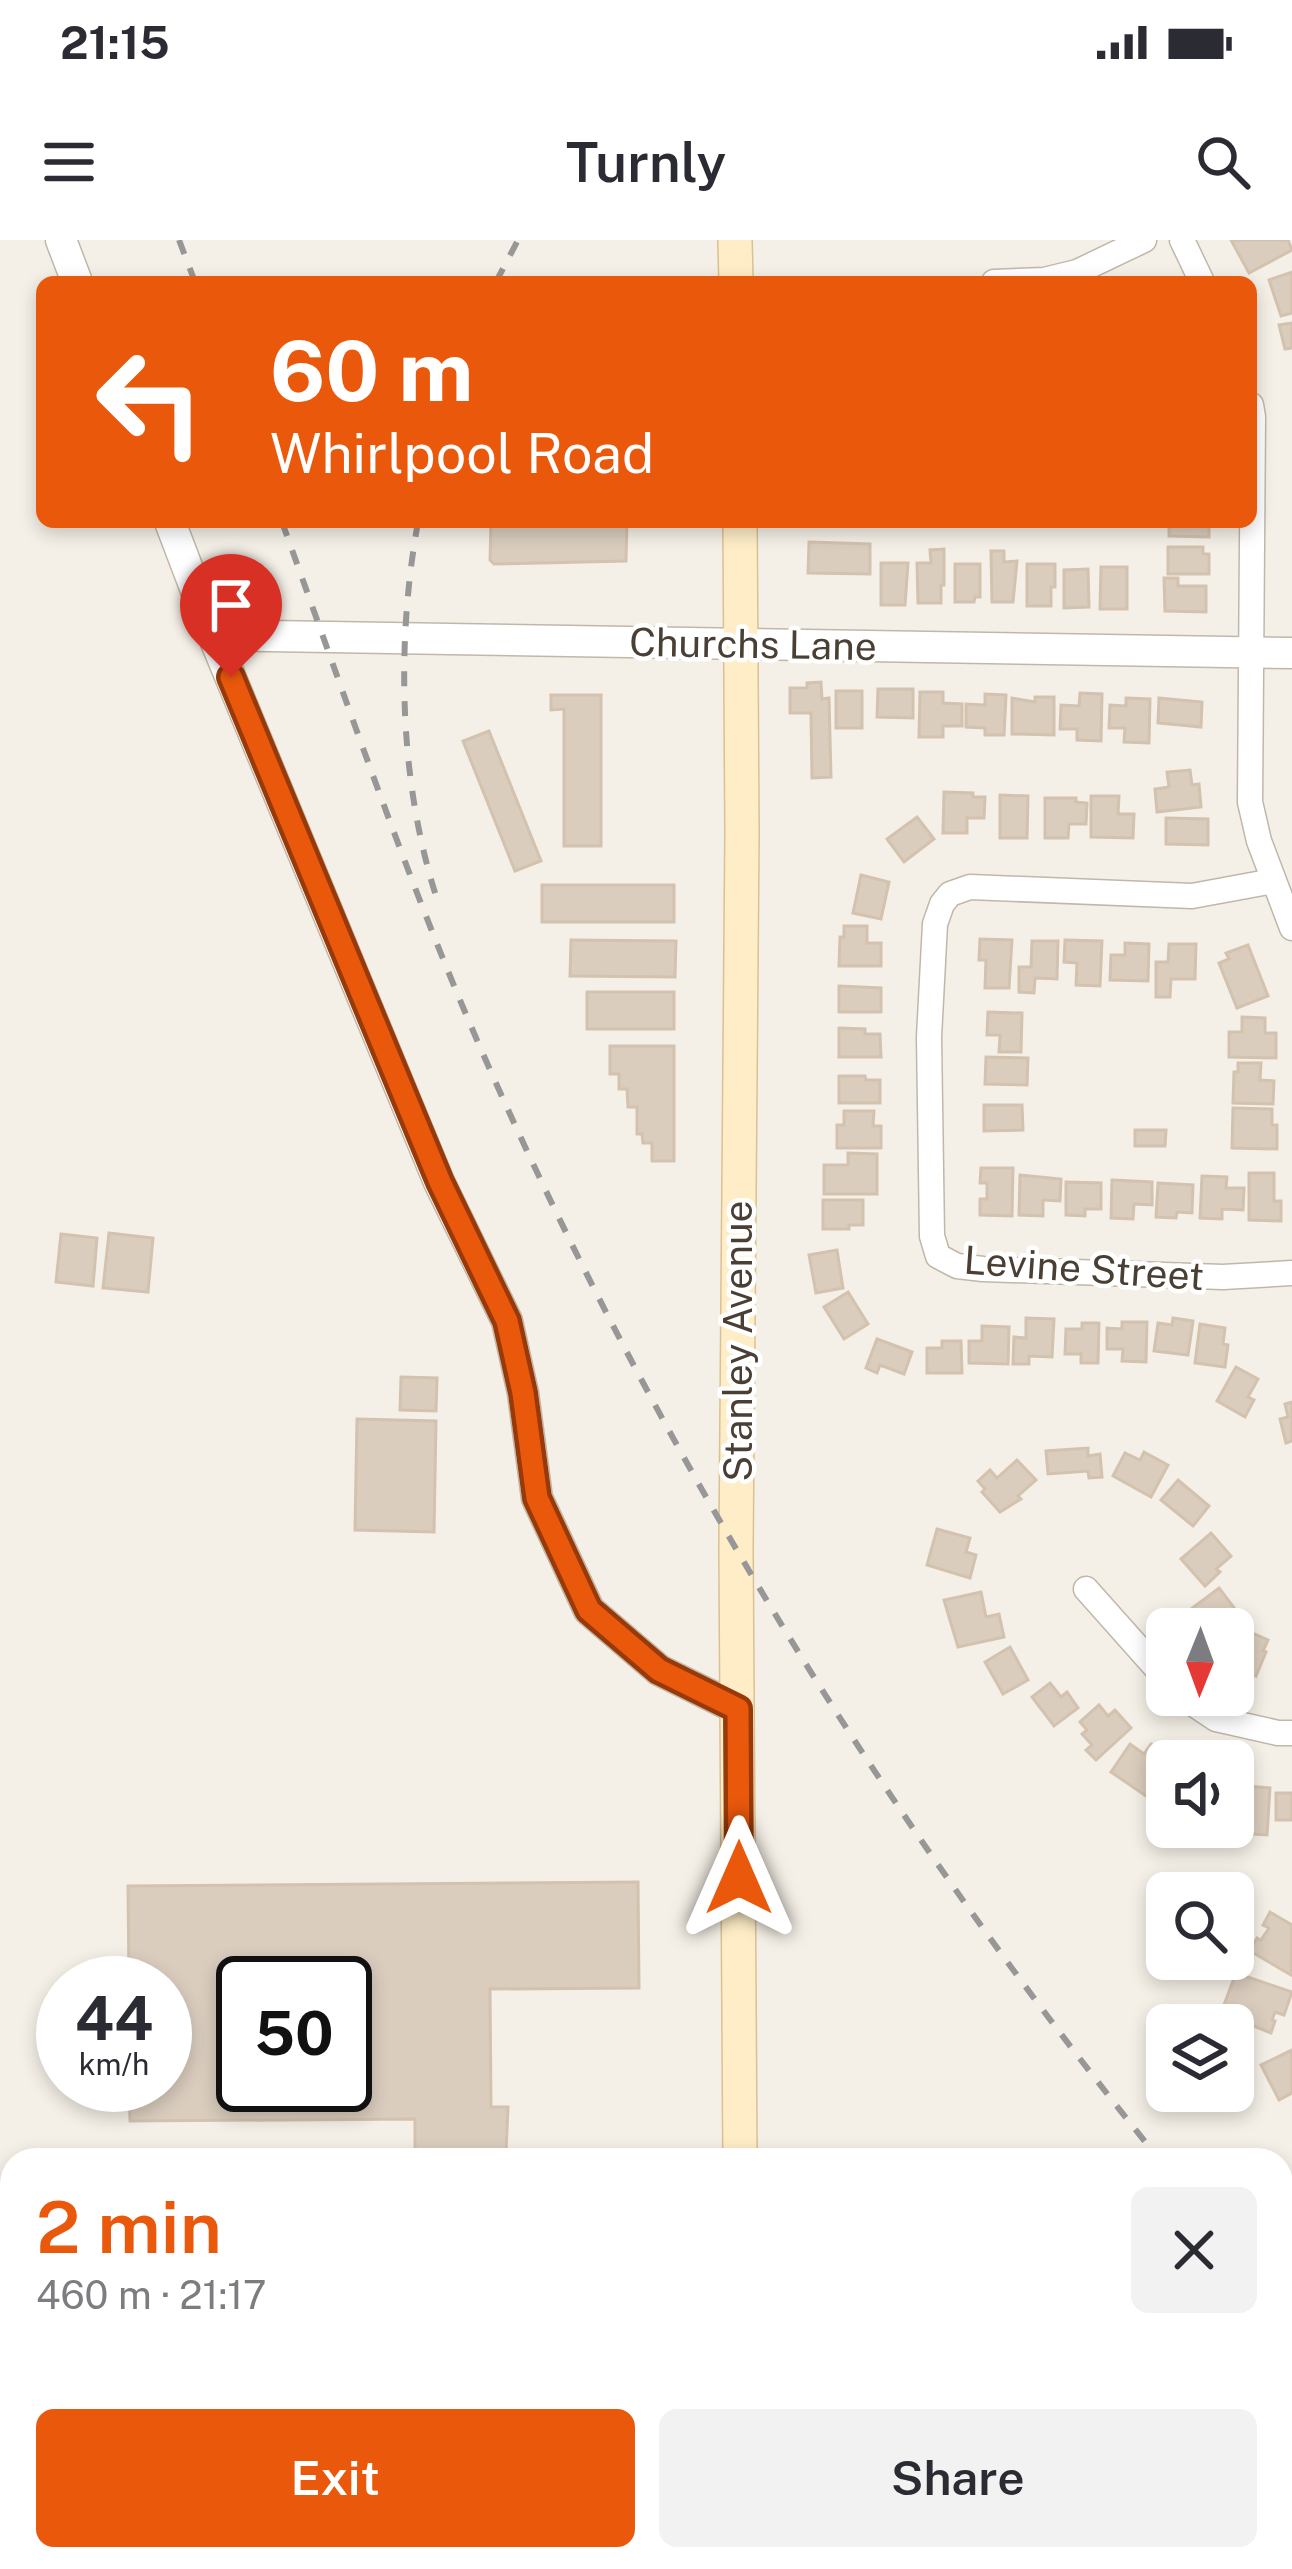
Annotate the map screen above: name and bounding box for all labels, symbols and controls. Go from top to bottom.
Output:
text: 21:15 [60,16,170,69]
icon: menu [36,129,102,195]
icon: search [1190,129,1256,195]
text: Turnly [566,131,726,194]
text: 60 m [270,321,474,420]
icon: left [72,324,228,480]
text: Whirlpool Road [270,422,654,485]
pin [180,554,282,677]
icon: arrive [198,572,264,638]
street label: Churchs Lane [629,619,877,669]
street label: Stanley Avenue [715,1200,761,1482]
street label: Levine Street [962,1237,1206,1299]
north arrow [1146,1608,1254,1716]
map controls [1146,1608,1254,2112]
button: sound [1146,1740,1254,1848]
position arrow [676,1815,802,1941]
button: search [1146,1872,1254,1980]
speed limit sign: 50 [216,1956,372,2112]
text: 44 [75,1983,153,2054]
button: layers [1146,2004,1254,2112]
text: km/h [79,2046,149,2082]
text: 2 min [36,2185,222,2269]
button: close [1131,2187,1257,2313]
text: 460 m · 21:17 [36,2272,266,2318]
button: Exit [36,2409,635,2547]
button: Share [659,2409,1257,2547]

